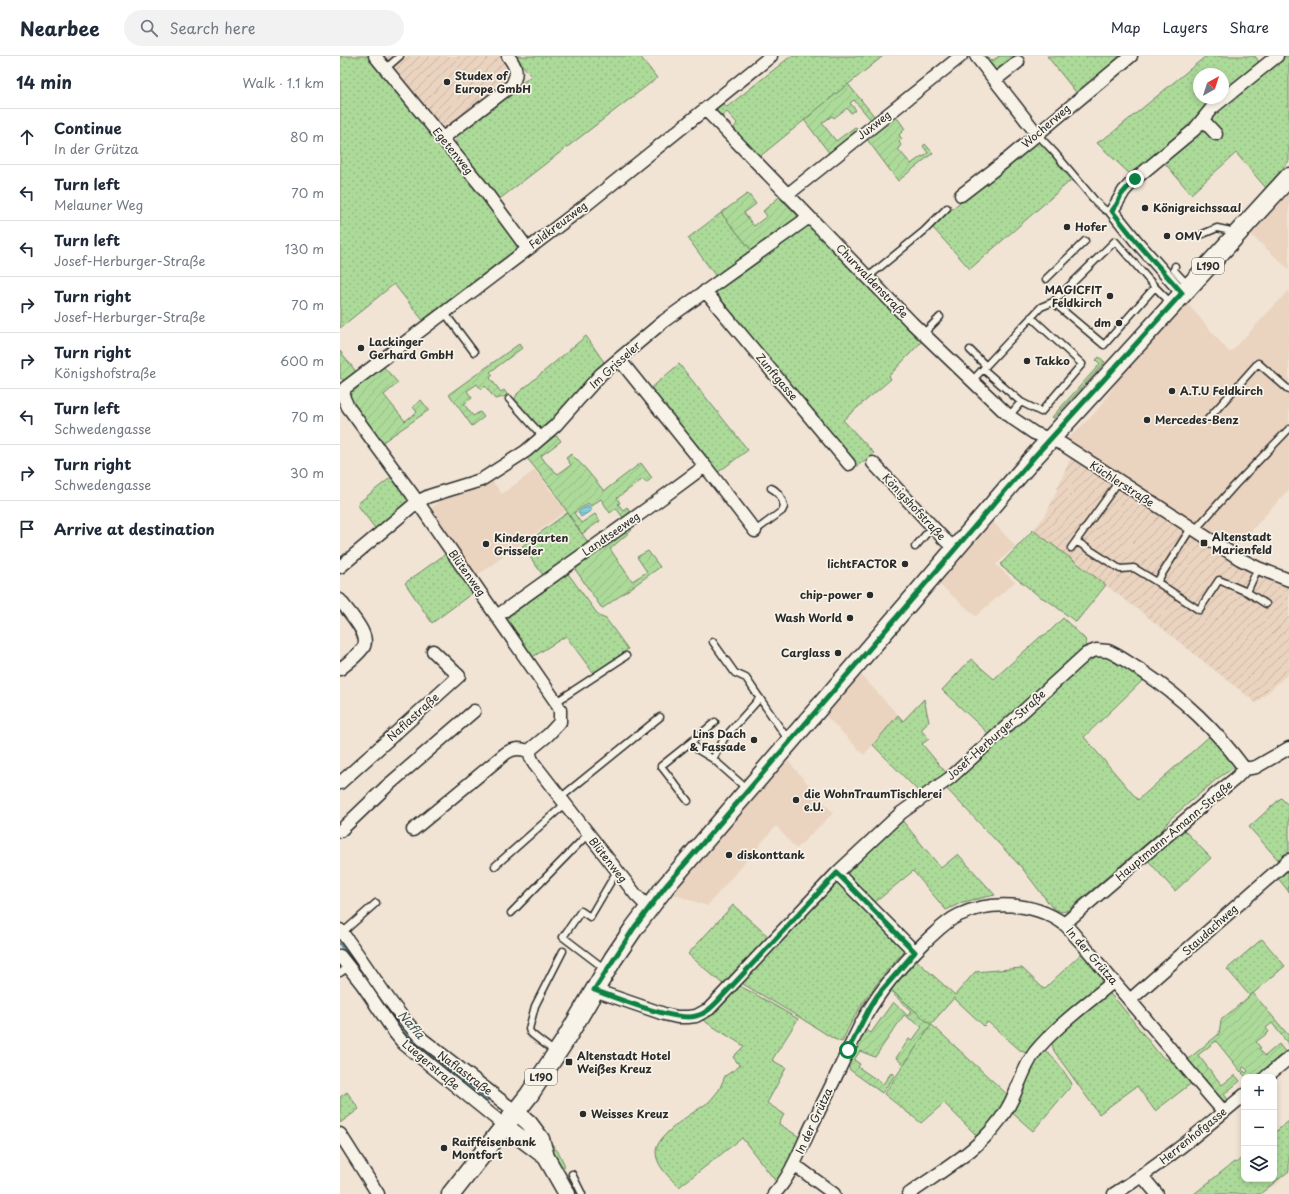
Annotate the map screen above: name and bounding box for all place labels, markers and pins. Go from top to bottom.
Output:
place label: Studex of Europe GmbH [455,67,531,97]
marker: Studex of Europe GmbH [442,77,452,87]
place label: Königreichssaal [1153,199,1241,216]
marker: Königreichssaal [1140,203,1150,213]
place label: Hofer [1075,218,1107,235]
marker: Hofer [1062,222,1072,232]
place label: OMV [1175,227,1202,244]
marker: OMV [1162,231,1172,241]
place label: MAGICFIT Feldkirch [1045,281,1103,311]
marker: MAGICFIT Feldkirch [1105,291,1115,301]
place label: dm [1094,314,1111,331]
marker: dm [1114,318,1124,328]
place label: Lackinger Gerhard GmbH [369,333,454,363]
marker: Lackinger Gerhard GmbH [356,343,366,353]
place label: Takko [1035,352,1070,369]
marker: Takko [1022,356,1032,366]
place label: A.T.U Feldkirch [1180,382,1263,399]
marker: A.T.U Feldkirch [1167,386,1177,396]
place label: Mercedes-Benz [1155,411,1239,428]
marker: Mercedes-Benz [1142,415,1152,425]
place label: Altenstadt Marienfeld [1212,528,1272,558]
place label: Kindergarten Grisseler [494,529,568,559]
marker: Altenstadt Marienfeld [1199,538,1209,548]
marker: Kindergarten Grisseler [481,539,491,549]
place label: lichtFACTOR [827,555,897,572]
marker: lichtFACTOR [900,559,910,569]
place label: chip-power [800,586,862,603]
marker: chip-power [865,590,875,600]
place label: Wash World [775,609,843,626]
marker: Wash World [845,613,855,623]
place label: Carglass [781,644,831,661]
marker: Carglass [833,648,843,658]
place label: Lins Dach & Fassade [689,725,746,755]
marker: Lins Dach & Fassade [749,735,759,745]
place label: die WohnTraumTischlerei e.U. [804,785,942,815]
marker: die WohnTraumTischlerei e.U. [791,795,801,805]
place label: diskonttank [737,846,806,863]
marker: diskonttank [724,850,734,860]
place label: Altenstadt Hotel Weißes Kreuz [577,1047,670,1077]
marker: Altenstadt Hotel Weißes Kreuz [564,1057,574,1067]
place label: Weisses Kreuz [591,1105,669,1122]
marker: Weisses Kreuz [578,1109,588,1119]
place label: Raiffeisenbank Montfort [452,1133,537,1163]
marker: Raiffeisenbank Montfort [439,1143,449,1153]

